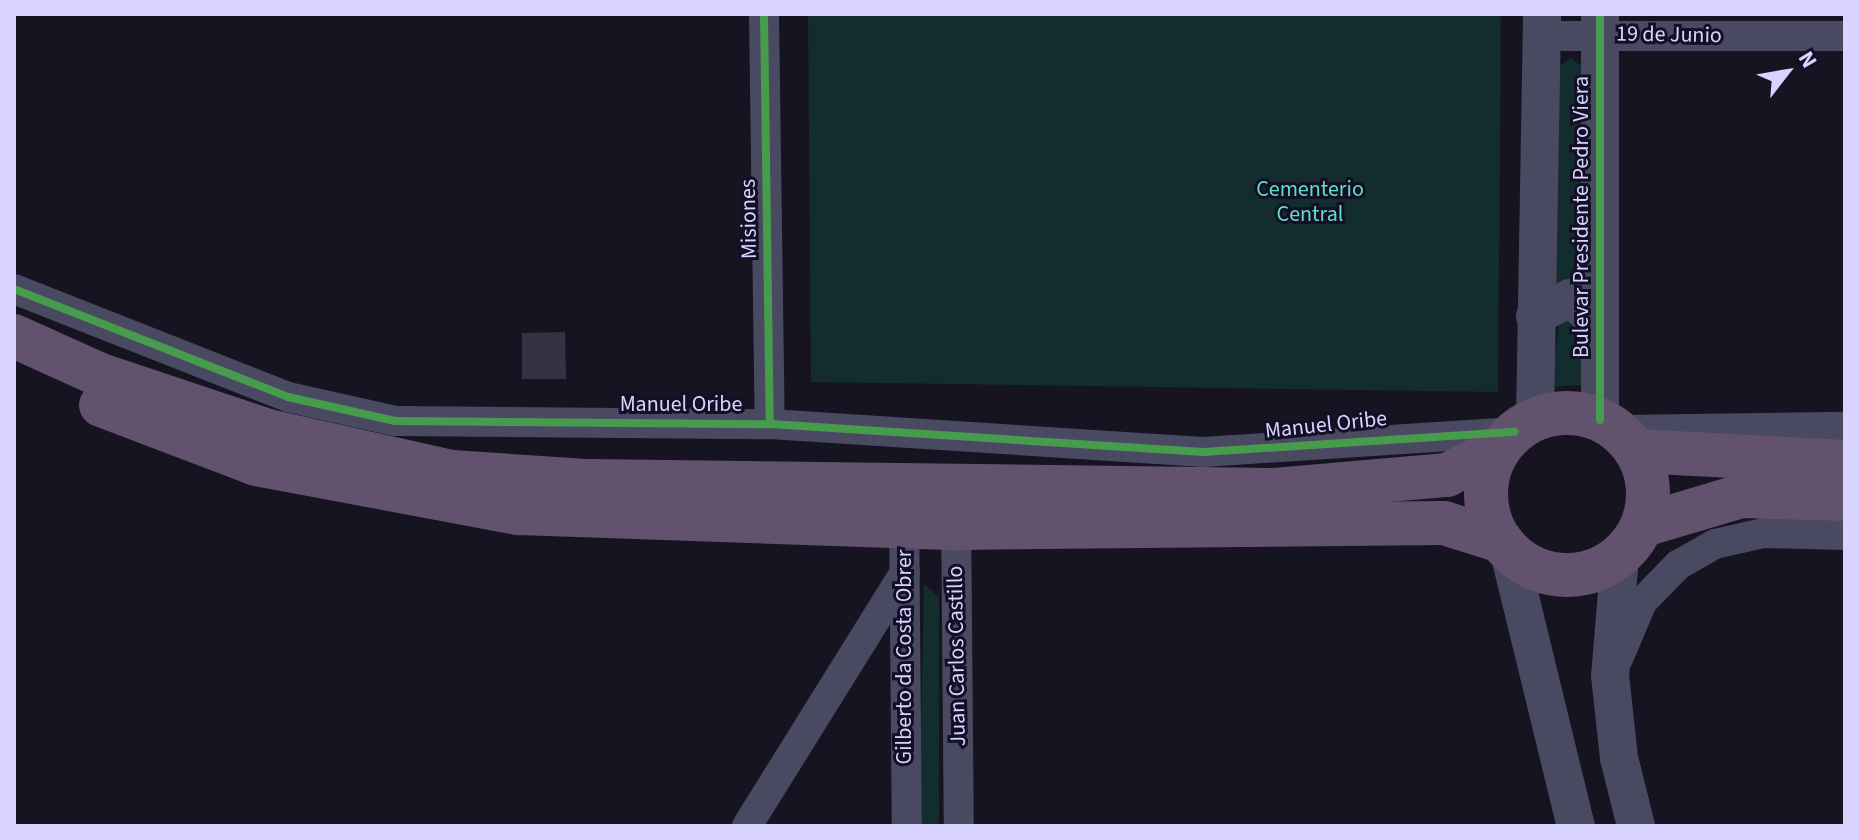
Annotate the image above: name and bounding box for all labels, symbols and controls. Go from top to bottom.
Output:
street label: 19 de Junio [1616,21,1722,49]
north arrow [1747,32,1827,112]
text: N [1790,45,1825,74]
street label: Bulevar Presidente Pedro Viera [1569,76,1595,358]
park label: Cementerio Central [1256,176,1364,228]
street label: Misiones [735,179,763,259]
street label: Manuel Oribe [620,392,742,418]
street label: Manuel Oribe [1264,405,1388,445]
street label: Gilberto da Costa Obrer [892,550,918,764]
street label: Juan Carlos Castillo [942,565,972,747]

